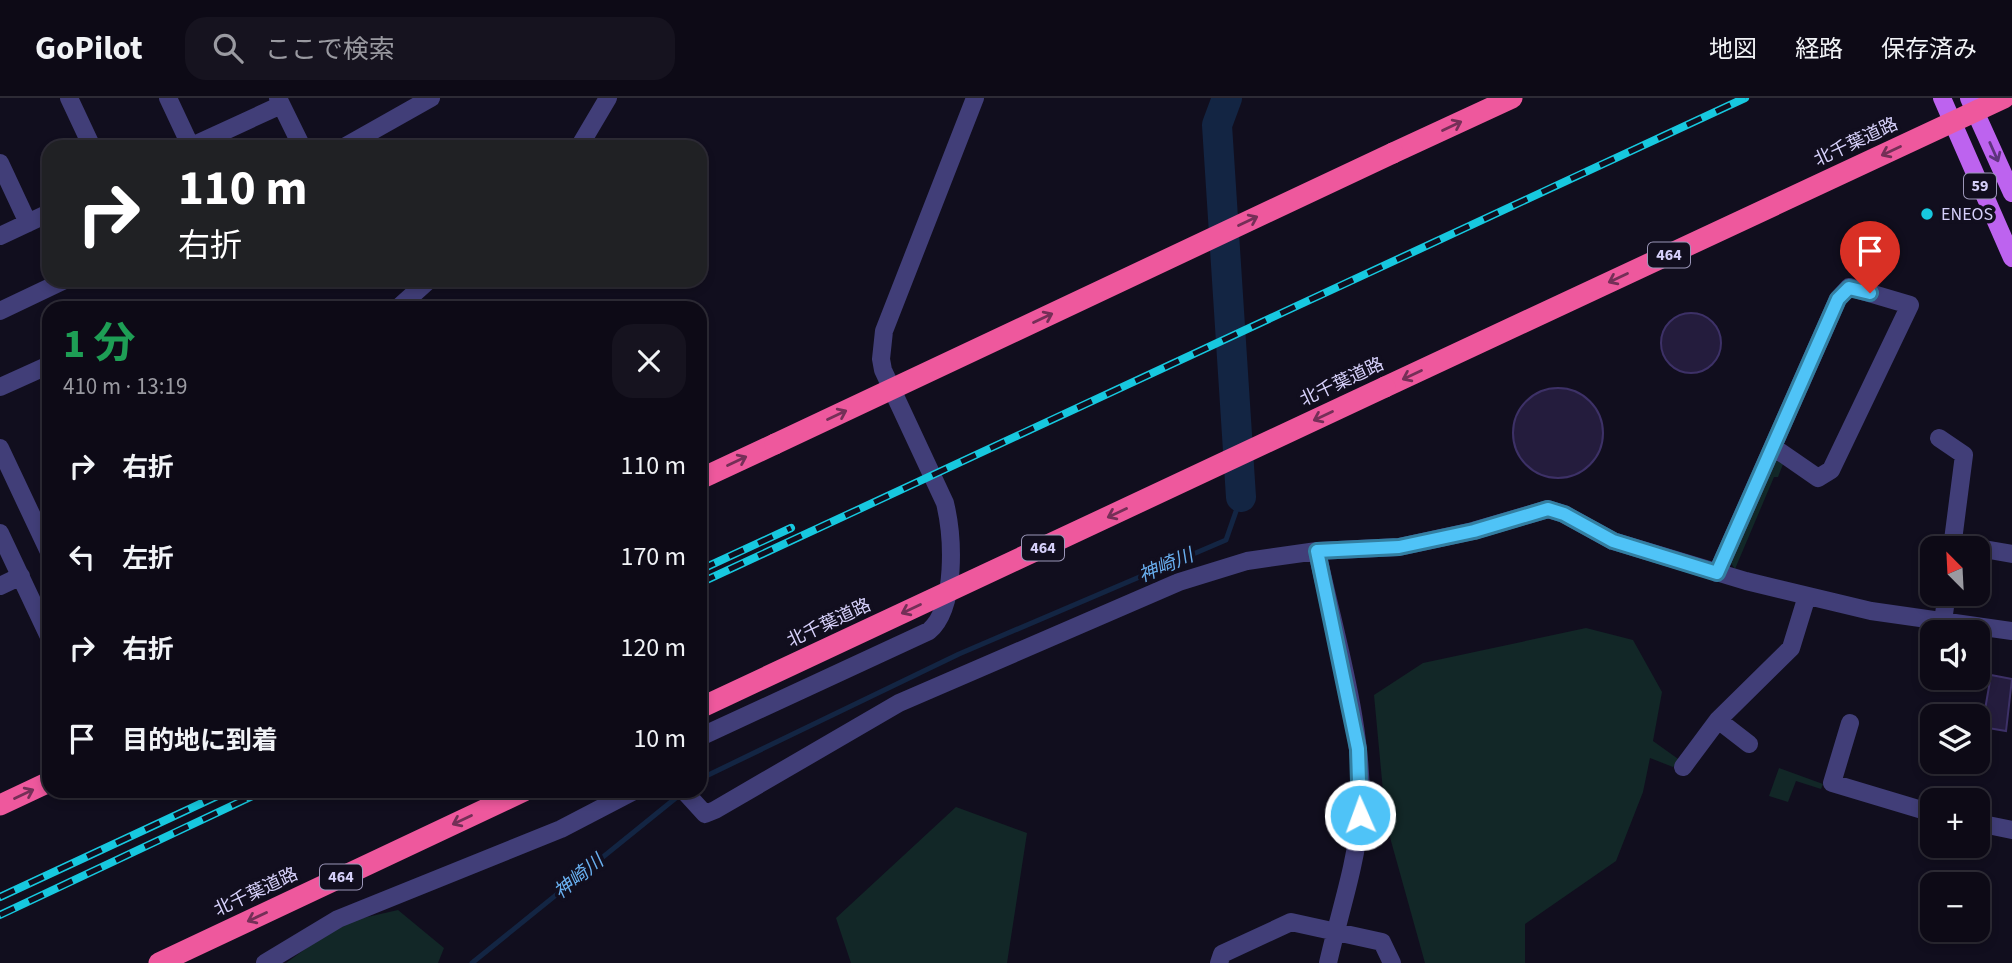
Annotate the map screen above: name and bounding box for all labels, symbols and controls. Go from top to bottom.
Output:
search box [185,17,675,80]
text: GoPilot [35,25,143,72]
icon: search [209,29,247,67]
text: ここで検索 [265,31,395,68]
text: 地図 [1709,32,1757,67]
text: 経路 [1795,32,1843,67]
text: 保存済み [1881,32,1977,67]
street label: 北千葉道路 [1810,112,1902,172]
one-way arrow [1441,119,1462,132]
one-way arrow [1988,141,2001,163]
one-way arrow [1881,145,1902,158]
text: 110 m [178,154,307,224]
icon: right [63,168,154,259]
road number: 59 [1964,174,1996,198]
place label: ENEOS [1941,202,1993,227]
marker: ENEOS [1919,206,1935,222]
one-way arrow [1237,214,1259,227]
pin [1840,221,1900,293]
text: 右折 [178,223,242,269]
icon: arrive [1851,232,1889,270]
road number: 464 [1648,242,1690,267]
one-way arrow [1608,273,1629,286]
one-way arrow [1031,311,1053,324]
text: 1 分 [63,314,136,374]
button: close [612,324,686,398]
street label: 北千葉道路 [1296,352,1388,412]
one-way arrow [1402,368,1423,382]
text: 410 m · 13:19 [63,370,187,403]
one-way arrow [826,408,847,421]
one-way arrow [1313,410,1334,424]
icon: right [63,447,101,485]
text: 110 m [620,447,686,484]
text: 右折 [122,449,174,486]
one-way arrow [727,454,748,467]
one-way arrow [1107,507,1128,520]
road number: 464 [1022,536,1064,561]
north arrow [1920,536,1990,606]
map controls [1920,536,1990,942]
icon: left [63,538,101,576]
text: 170 m [620,538,686,575]
text: 左折 [122,540,174,577]
water label: 神崎川 [1134,542,1199,590]
street label: 北千葉道路 [783,593,875,653]
one-way arrow [901,603,922,617]
button: sound [1920,620,1990,690]
icon: right [63,629,101,667]
text: 120 m [620,629,686,666]
text: 右折 [122,631,174,668]
button: layers [1920,704,1990,774]
icon: arrive [63,720,101,758]
text: 10 m [633,720,686,757]
text: 目的地に到着 [122,722,278,759]
position arrow [1323,778,1397,852]
one-way arrow [13,787,35,800]
button: + [1920,788,1990,858]
one-way arrow [452,814,473,827]
water label: 神崎川 [548,847,611,905]
street label: 北千葉道路 [210,862,302,922]
road number: 464 [320,864,362,890]
button: − [1920,872,1990,942]
one-way arrow [246,911,268,924]

